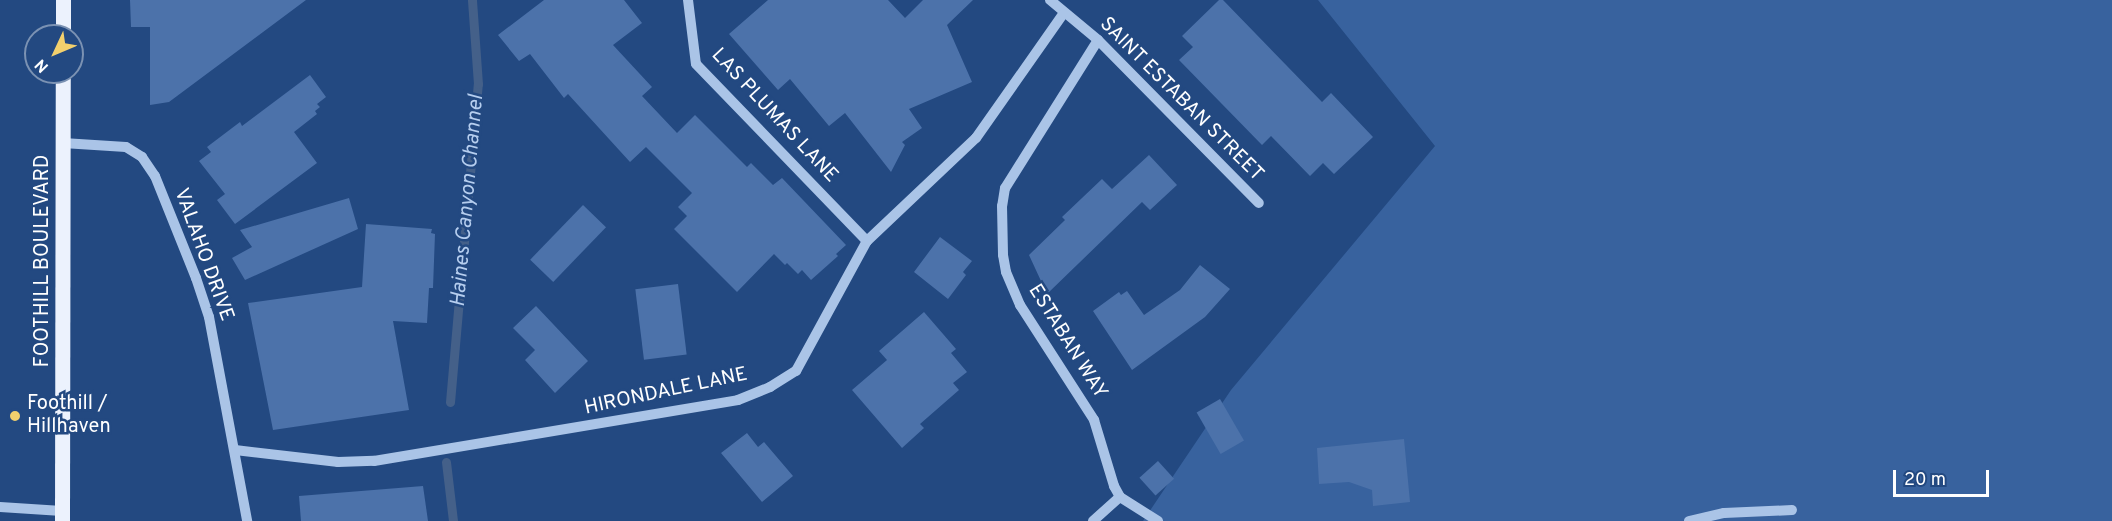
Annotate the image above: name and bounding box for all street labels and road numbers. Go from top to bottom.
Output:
street label: SAINT ESTABAN STREET [1094,13,1268,187]
street label: LAS PLUMAS LANE [706,44,842,188]
street label: FOOTHILL BOULEVARD [31,154,55,368]
street label: VALAHO DRIVE [168,185,238,325]
street label: ESTABAN WAY [1022,280,1112,404]
street label: HIRONDALE LANE [582,363,750,421]

